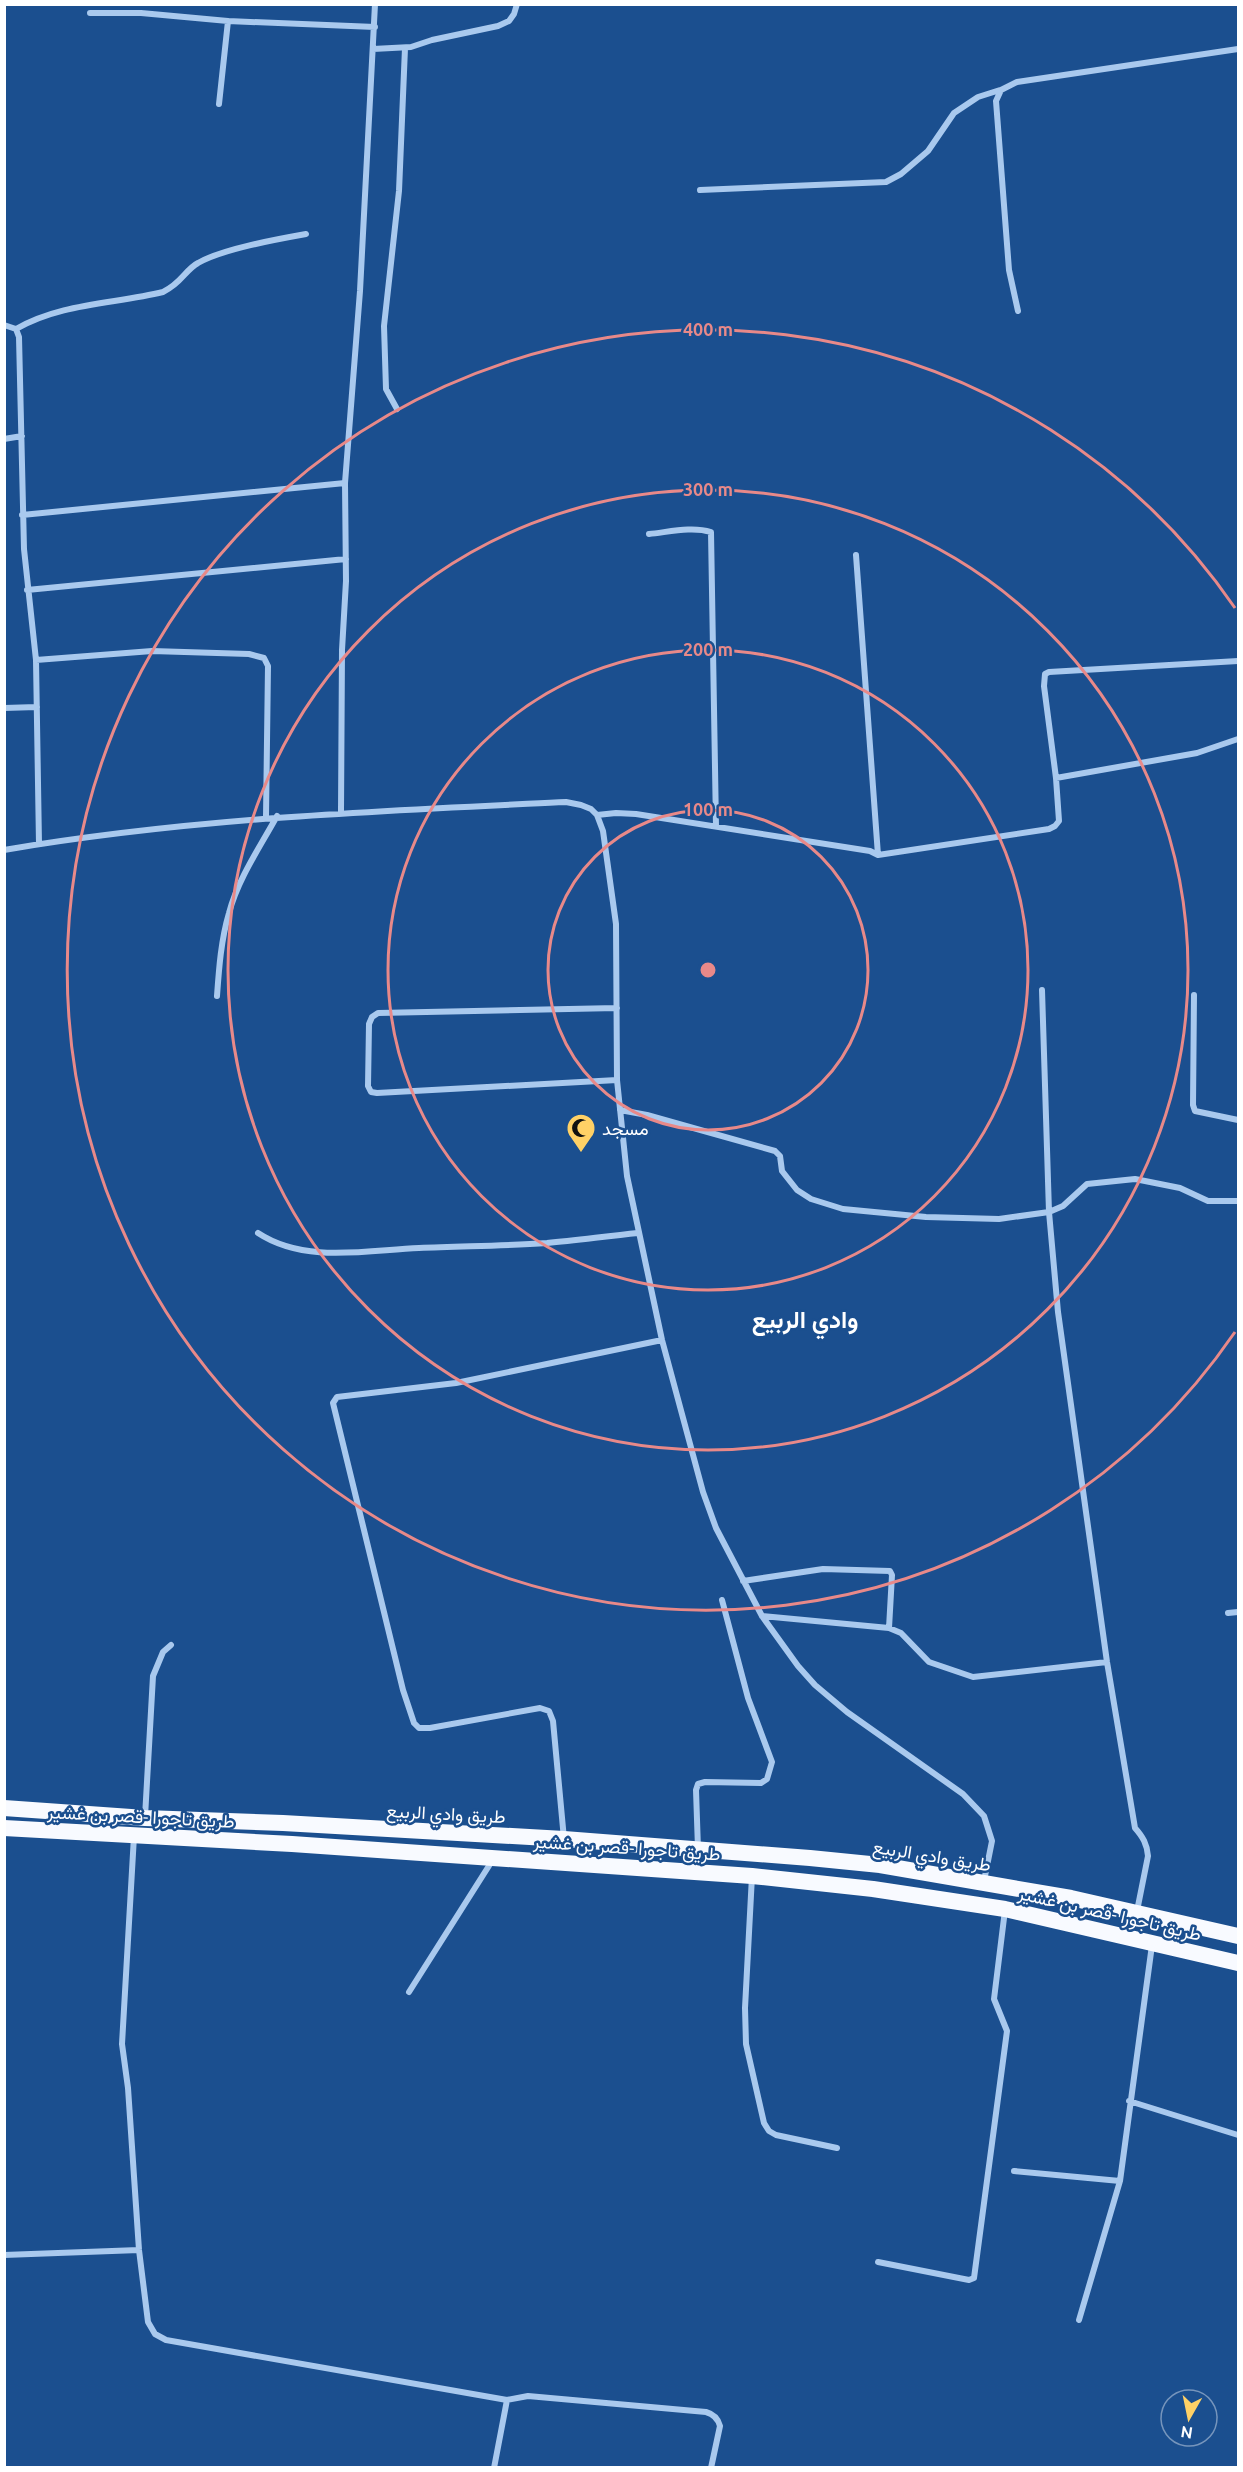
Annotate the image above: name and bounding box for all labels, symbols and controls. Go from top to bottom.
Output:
text: 400 m [683,319,733,339]
text: 300 m [683,479,733,499]
text: 200 m [683,639,733,659]
text: 100 m [683,799,733,819]
centre of rings [698,960,718,980]
mosque icon: مسجد [565,1112,597,1154]
place label: مسجد [602,1118,649,1139]
district label: وادي الربيع [752,1306,858,1340]
street label: طريق وادي الربيع [386,1800,506,1832]
street label: طريق تاجورا -قصر بن غشير [46,1801,235,1833]
street label: طريق تاجورا -قصر بن غشير [532,1830,721,1866]
street label: طريق وادي الربيع [871,1836,993,1880]
street label: طريق تاجورا -قصر بن غشير [1015,1882,1204,1946]
north arrow [1159,2388,1219,2448]
text: N [1179,2423,1194,2443]

